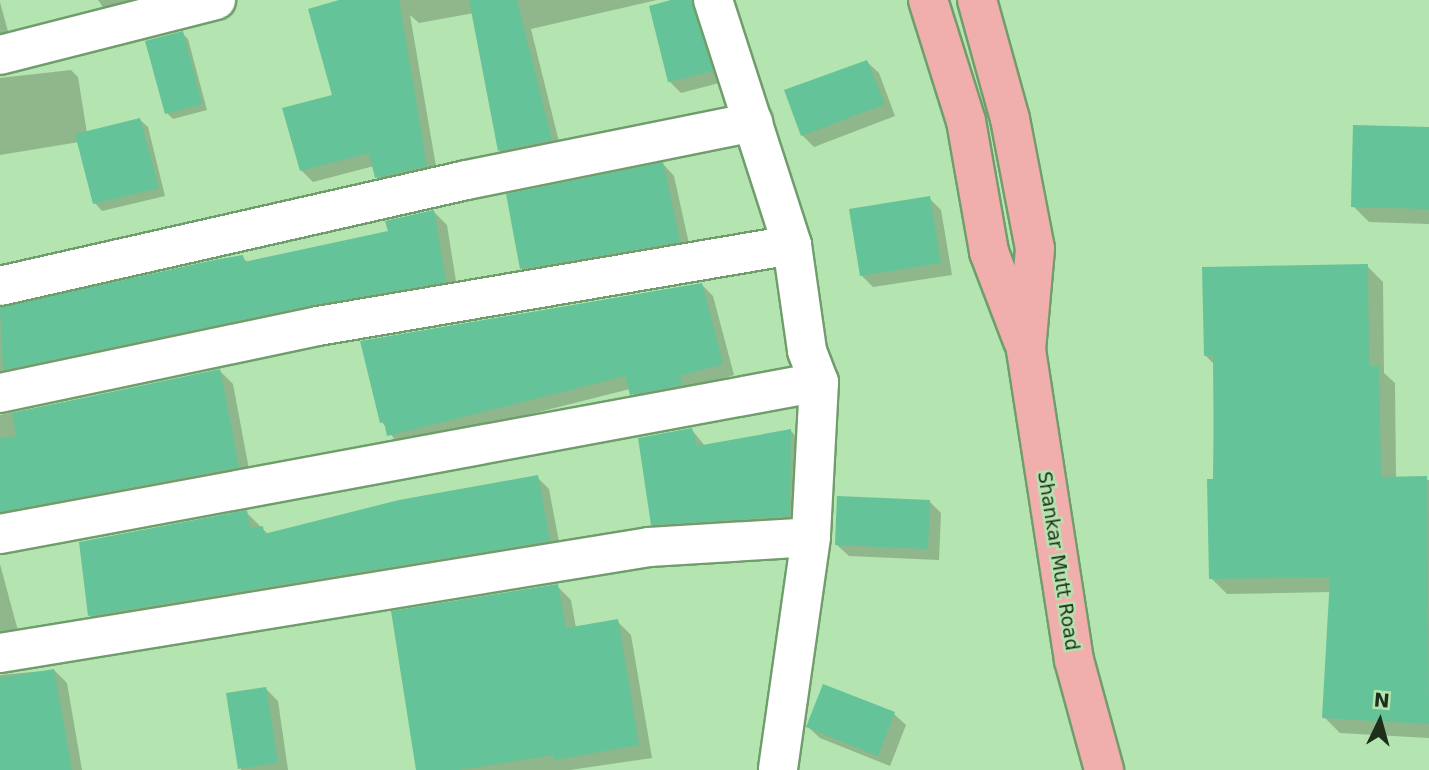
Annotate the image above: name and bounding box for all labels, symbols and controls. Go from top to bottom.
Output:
street label: Shankar Mutt Road [1033,470,1083,652]
north arrow [1345,686,1415,756]
text: N [1373,688,1391,712]

